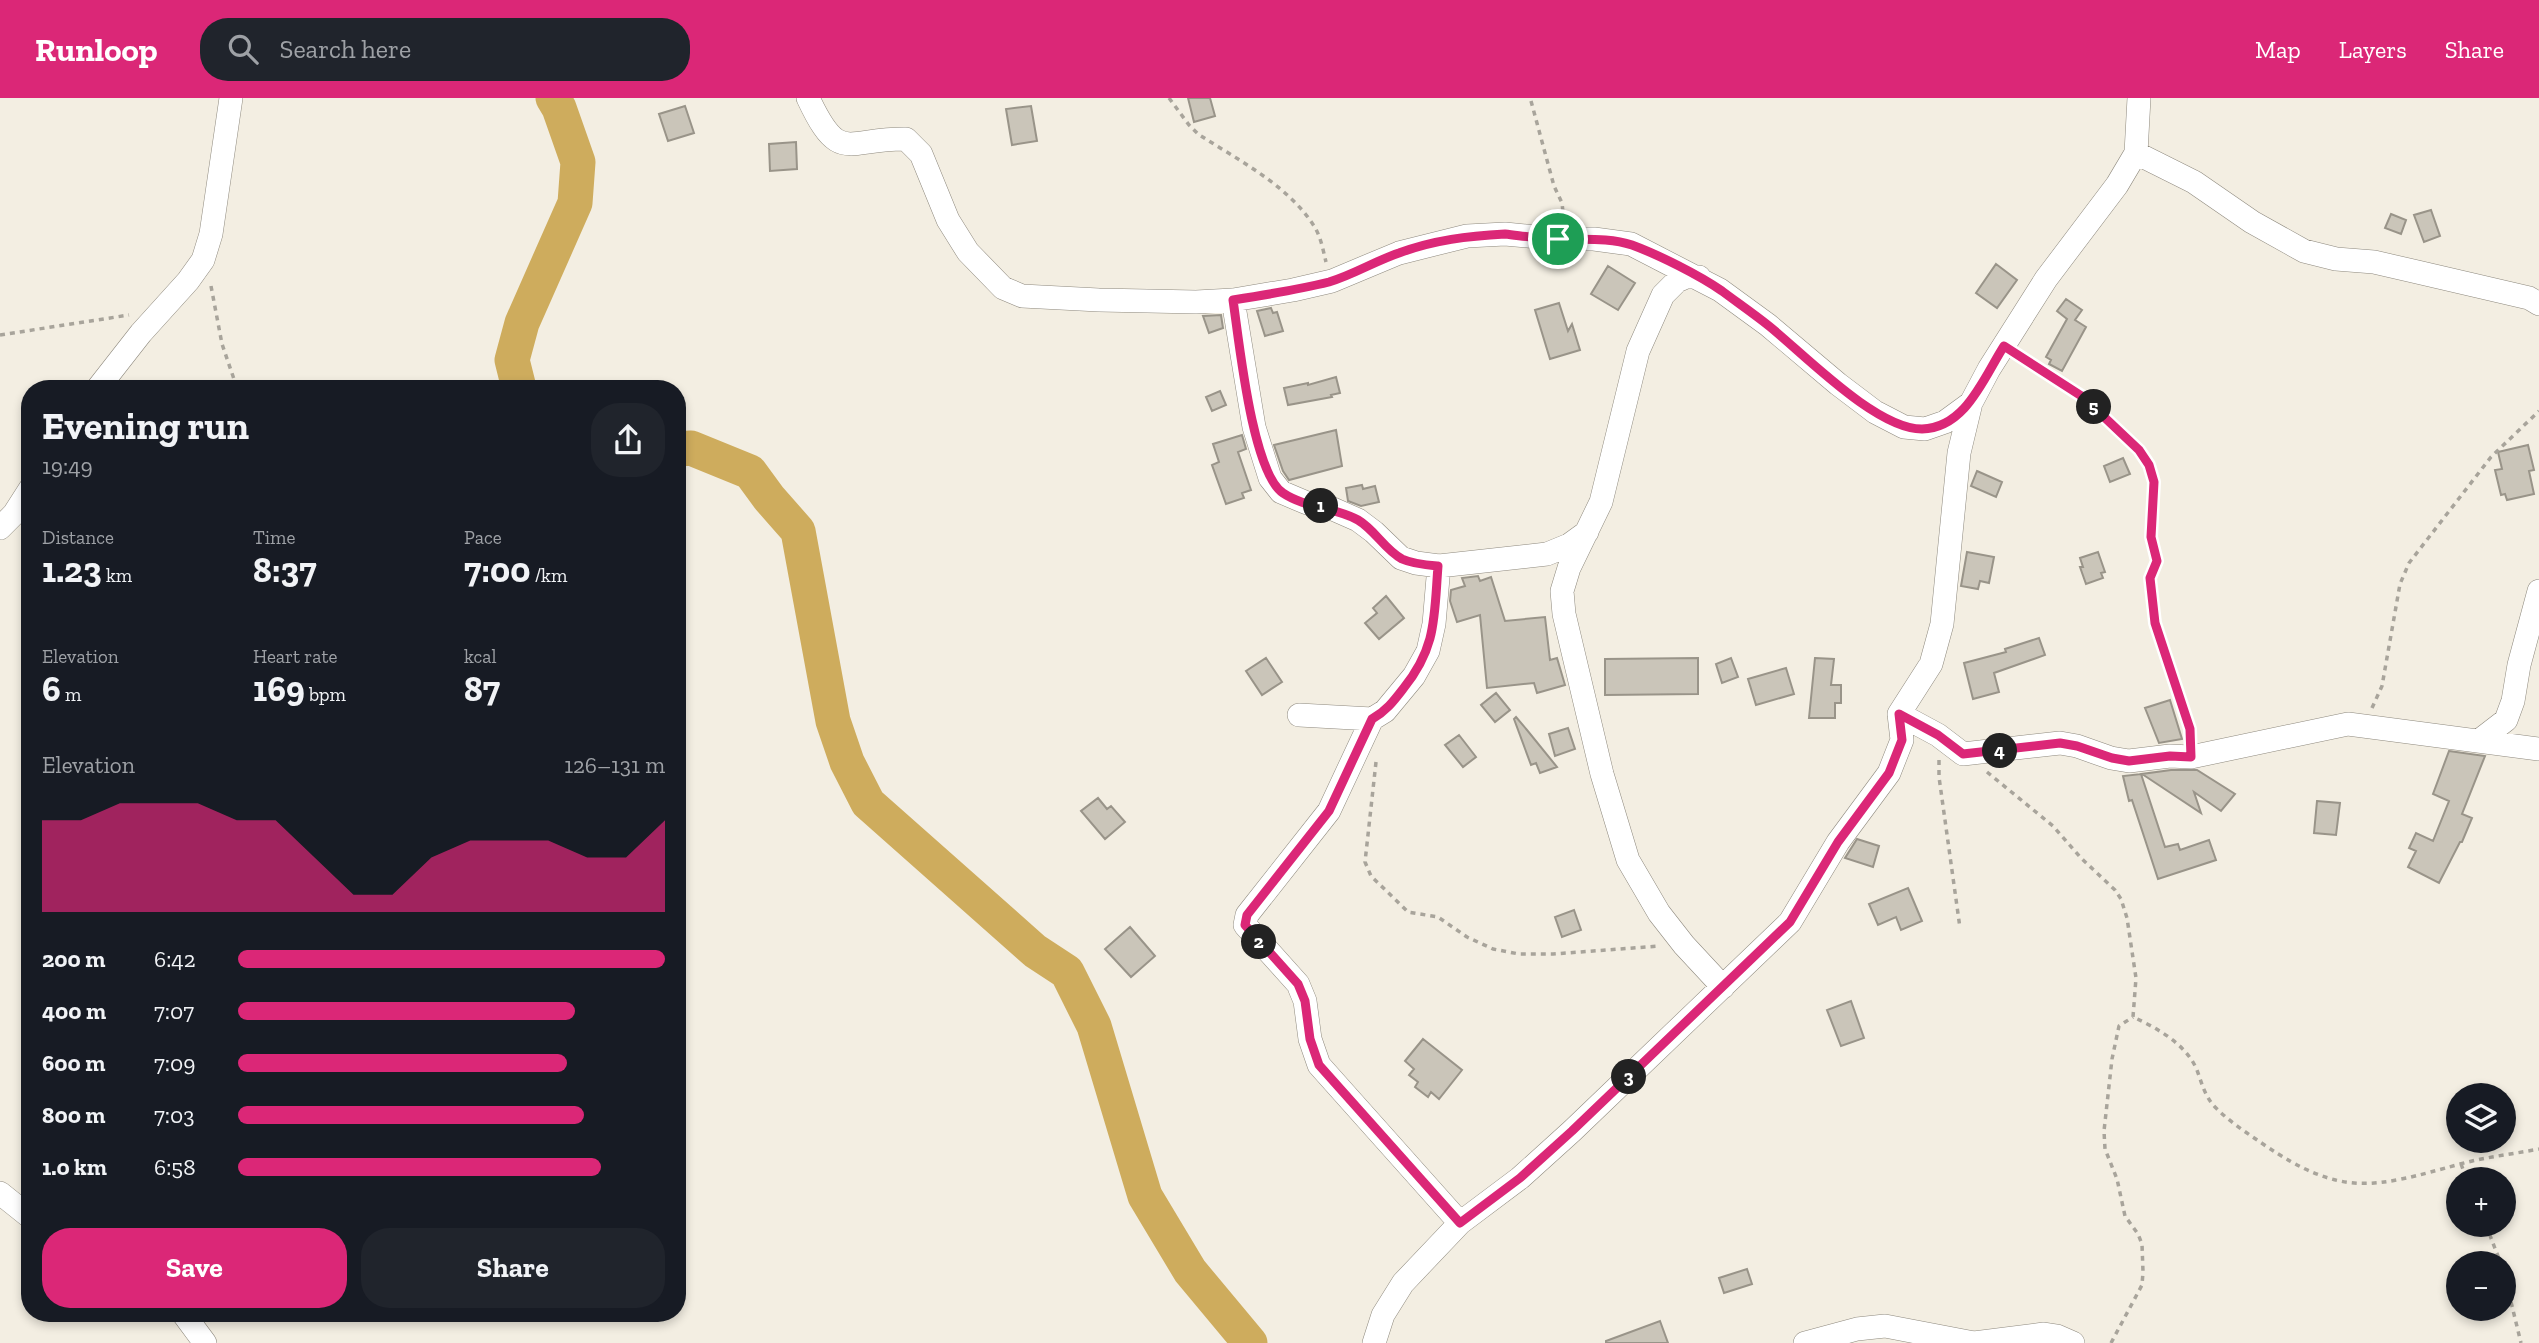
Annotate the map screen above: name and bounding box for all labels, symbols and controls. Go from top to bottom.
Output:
search box [200,18,690,81]
text: Runloop [35,30,158,69]
icon: search [224,30,262,68]
text: Search here [280,33,411,65]
text: Map [2255,35,2301,64]
text: Layers [2339,35,2407,64]
text: Share [2445,35,2504,64]
pin [1528,209,1588,269]
icon: arrive [1539,220,1577,258]
pin: 5 [2076,390,2112,424]
text: 5 [2089,395,2098,418]
text: Evening run [42,403,249,449]
button: share [591,403,665,477]
text: 19:49 [42,452,93,480]
pin: 1 [1304,488,1338,524]
text: 1 [1317,494,1324,517]
text: Distance [42,526,114,549]
text: Time [253,526,295,549]
text: Pace [464,526,502,549]
text: 1.23 [42,549,102,591]
text: 8:37 [253,549,317,591]
text: 7:00 [464,549,530,591]
text: km [102,564,132,587]
text: /km [530,564,567,587]
text: Elevation [42,645,119,668]
text: Heart rate [253,645,338,668]
text: kcal [464,645,497,668]
text: 6 [42,668,61,710]
text: 169 [253,668,305,710]
text: 87 [464,668,500,710]
text: m [61,683,81,706]
text: bpm [305,683,346,706]
pin: 4 [1982,734,2018,768]
text: 4 [1994,739,2005,762]
text: Elevation [42,751,135,779]
text: 126–131 m [564,751,665,779]
pin: 2 [1242,924,1276,960]
text: 2 [1253,930,1264,953]
text: 200 m [42,945,105,973]
text: 6:42 [154,945,196,973]
text: 400 m [42,997,106,1025]
text: 7:07 [154,997,194,1025]
text: 600 m [42,1049,105,1077]
text: 7:09 [154,1049,195,1077]
pin: 3 [1612,1060,1646,1094]
text: 3 [1623,1065,1634,1088]
map controls [2446,1083,2516,1321]
button: layers [2446,1083,2516,1153]
text: 800 m [42,1101,105,1129]
text: 7:03 [154,1101,194,1129]
text: 1.0 km [42,1153,107,1181]
text: 6:58 [154,1153,196,1181]
button: + [2446,1167,2516,1237]
button: Save [42,1228,347,1308]
button: Share [361,1228,665,1308]
button: − [2446,1251,2516,1321]

